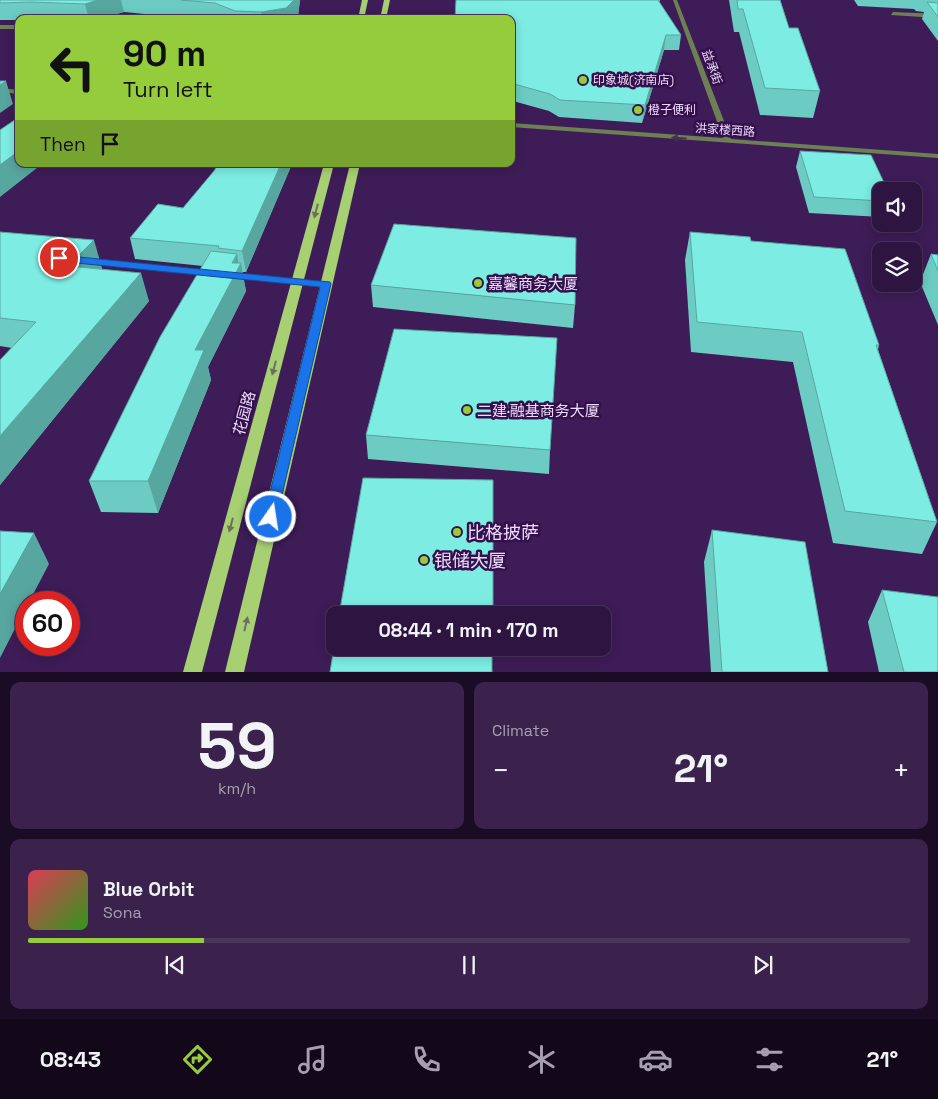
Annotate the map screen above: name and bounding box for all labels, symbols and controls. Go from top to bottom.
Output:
text: 90 m [123,32,206,76]
icon: left [40,35,105,100]
street label: 益承街 [698,47,726,87]
place label: 印象城(济南店) [593,72,674,88]
marker: 印象城(济南店) [577,74,589,86]
text: Turn left [123,75,213,103]
place label: 橙子便利 [648,102,696,118]
marker: 橙子便利 [632,104,644,116]
street label: 洪家楼西路 [695,120,755,140]
icon: arrive [96,130,124,158]
text: Then [40,132,86,157]
one-way arrow [671,133,687,141]
map controls [872,182,922,292]
button: sound [872,182,922,232]
one-way arrow [312,203,320,218]
pin [38,237,80,279]
button: layers [872,242,922,292]
icon: arrive [45,244,73,272]
place label: 嘉馨商务大厦 [488,274,578,293]
marker: 嘉馨商务大厦 [472,277,484,289]
one-way arrow [269,360,277,375]
street label: 花园路 [229,389,259,437]
place label: 二建·融基商务大厦 [477,401,600,420]
marker: 二建·融基商务大厦 [461,404,473,416]
position arrow [244,490,296,542]
one-way arrow [227,517,235,532]
place label: 比格披萨 [467,521,539,544]
marker: 比格披萨 [451,526,463,538]
place label: 银储大厦 [434,549,506,572]
marker: 银储大厦 [418,554,430,566]
speed limit sign: 60 [15,591,80,656]
one-way arrow [242,617,250,632]
text: 08:44 · 1 min · 170 m [379,618,558,643]
text: 59 [197,704,277,787]
text: Climate [492,720,549,741]
text: 21° [674,745,728,793]
text: − [492,752,509,788]
text: + [893,752,910,788]
text: km/h [218,778,256,799]
text: Blue Orbit [103,877,194,902]
text: Sona [103,902,142,923]
icon: previous [161,951,189,979]
icon: pause [455,951,483,979]
icon: next [749,951,777,979]
icon: directions [180,1042,215,1077]
icon: music [295,1042,330,1077]
icon: phone [409,1042,444,1077]
icon: climate [524,1042,559,1077]
icon: car [638,1042,673,1077]
icon: filters [752,1042,787,1077]
text: 08:43 [40,1045,101,1073]
text: 21° [867,1045,898,1073]

